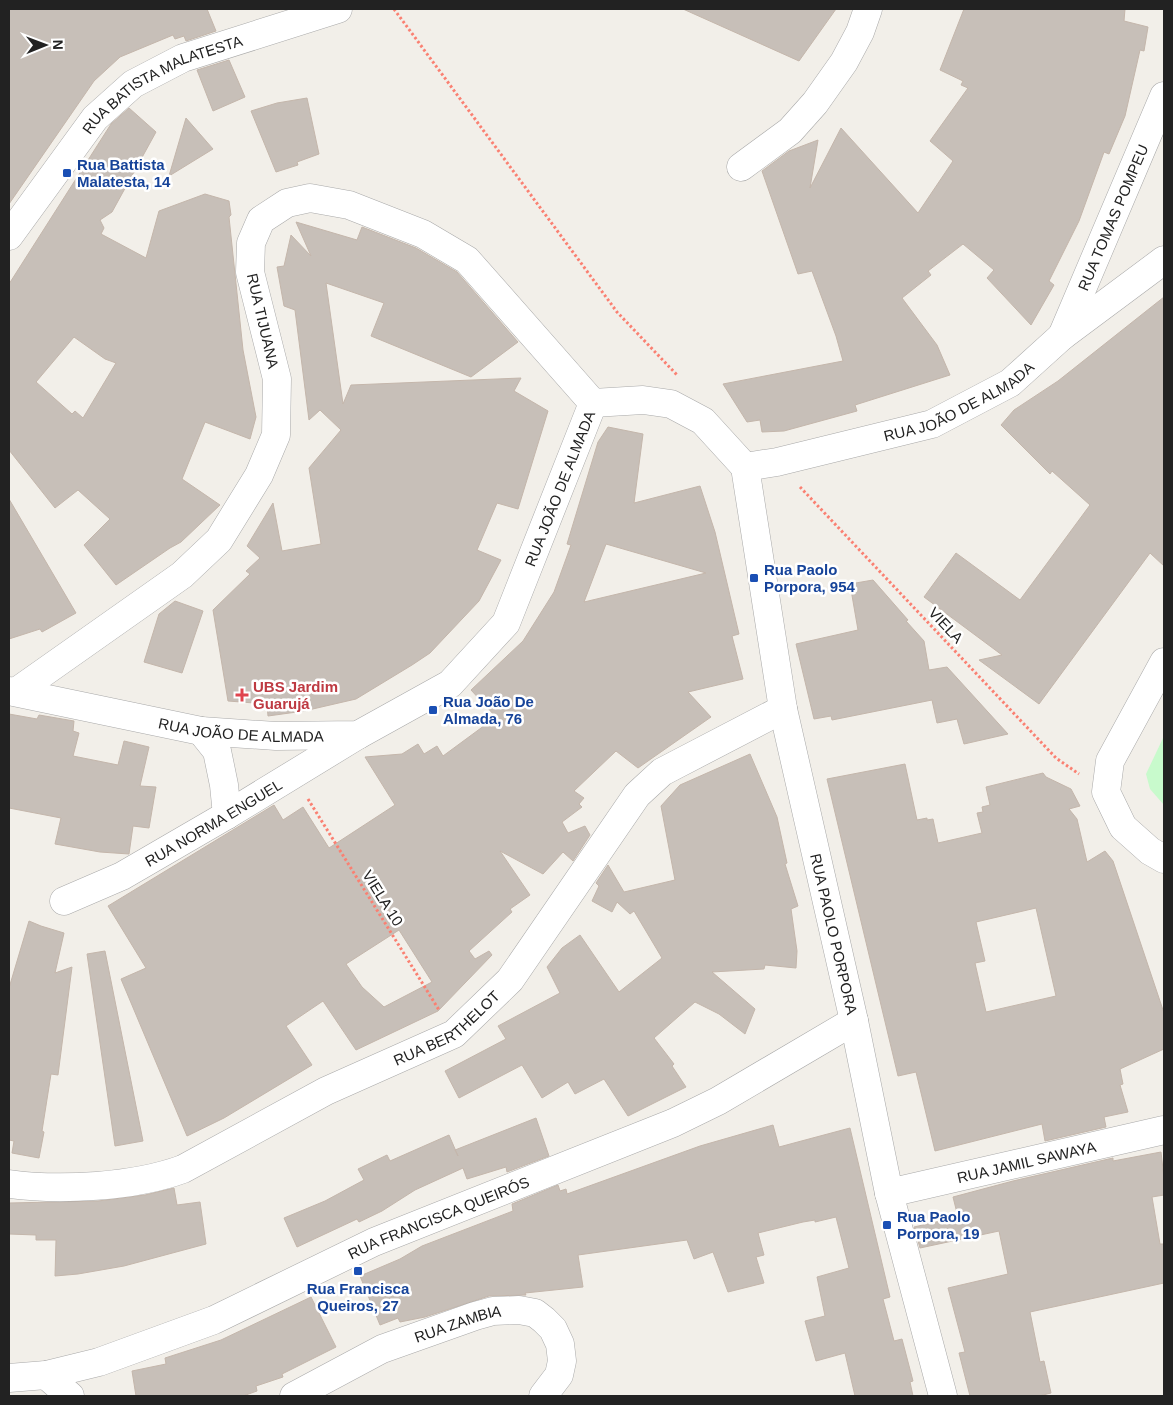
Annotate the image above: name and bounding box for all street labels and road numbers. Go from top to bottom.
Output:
street label: RUA BATISTA MALATESTA [78,31,244,137]
street label: RUA TOMAS POMPEU [1074,142,1151,293]
street label: RUA TIJUANA [244,272,282,370]
street label: RUA JOÃO DE ALMADA [882,358,1037,444]
street label: RUA JOÃO DE ALMADA [521,408,598,569]
street label: VIELA [925,604,967,646]
street label: RUA JOÃO DE ALMADA [157,714,324,745]
street label: RUA NORMA ENGUEL [142,775,285,869]
street label: RUA PAOLO PORPORA [807,852,861,1016]
street label: VIELA 10 [359,867,407,929]
street label: RUA BERTHELOT [391,987,503,1068]
street label: RUA JAMIL SAWAYA [955,1137,1098,1186]
street label: RUA FRANCISCA QUEIRÓS [345,1173,531,1262]
street label: RUA ZAMBIA [412,1302,502,1345]

